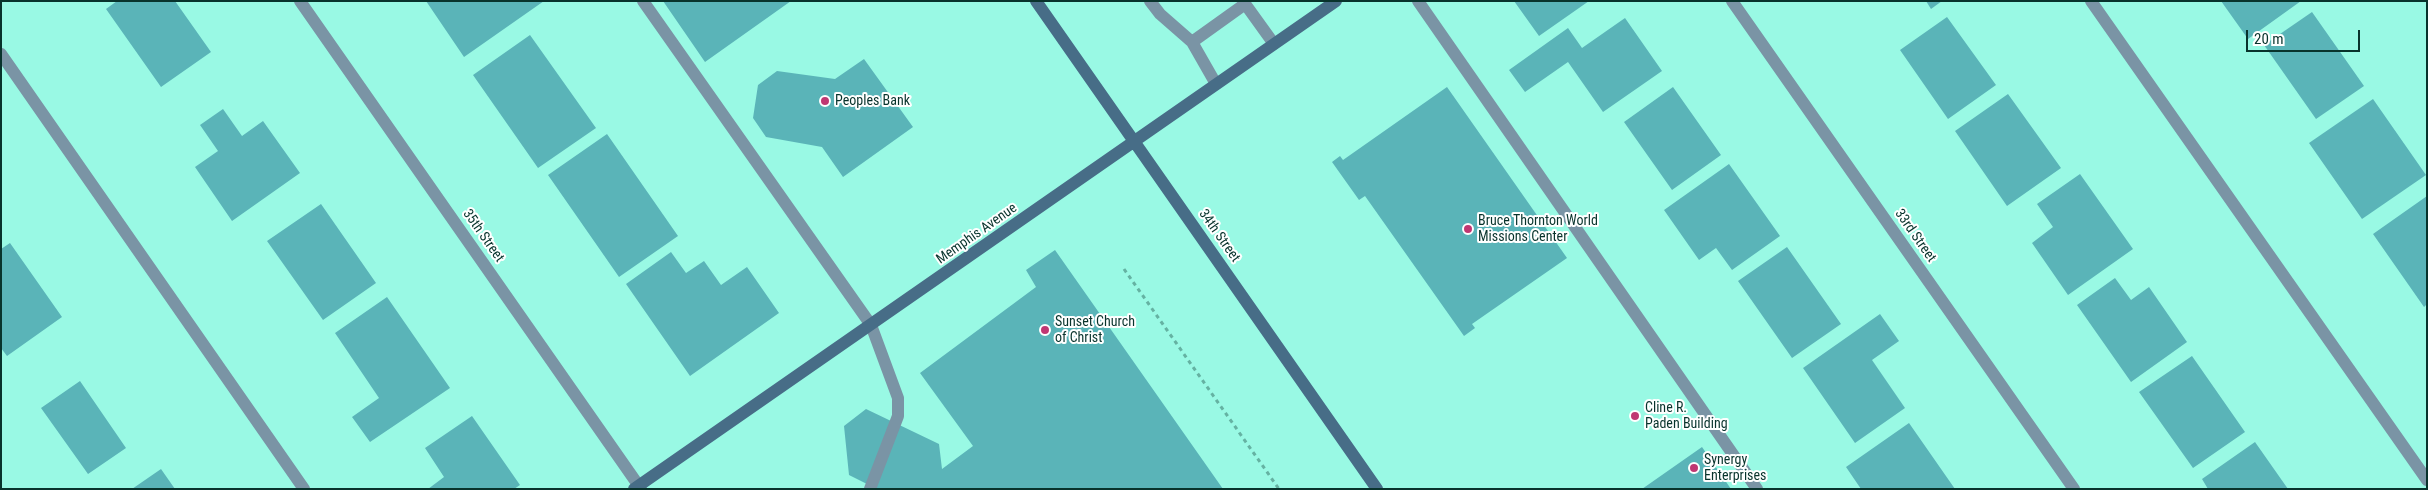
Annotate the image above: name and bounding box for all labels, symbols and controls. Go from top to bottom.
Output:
scale bar [2248,20,2362,52]
text: 20 m [2254,30,2284,48]
place label: Peoples Bank [835,93,910,109]
marker: Peoples Bank [819,95,831,107]
street label: Memphis Avenue [933,200,1021,268]
street label: 35th Street [459,206,507,266]
street label: 34th Street [1195,206,1243,266]
street label: 33rd Street [1891,206,1939,266]
place label: Bruce Thornton World Missions Center [1478,213,1598,246]
marker: Bruce Thornton World Missions Center [1462,223,1474,235]
place label: Sunset Church of Christ [1055,314,1135,347]
marker: Sunset Church of Christ [1039,324,1051,336]
place label: Cline R. Paden Building [1645,400,1728,432]
marker: Cline R. Paden Building [1629,410,1641,422]
place label: Synergy Enterprises [1704,452,1766,484]
marker: Synergy Enterprises [1688,462,1700,474]

